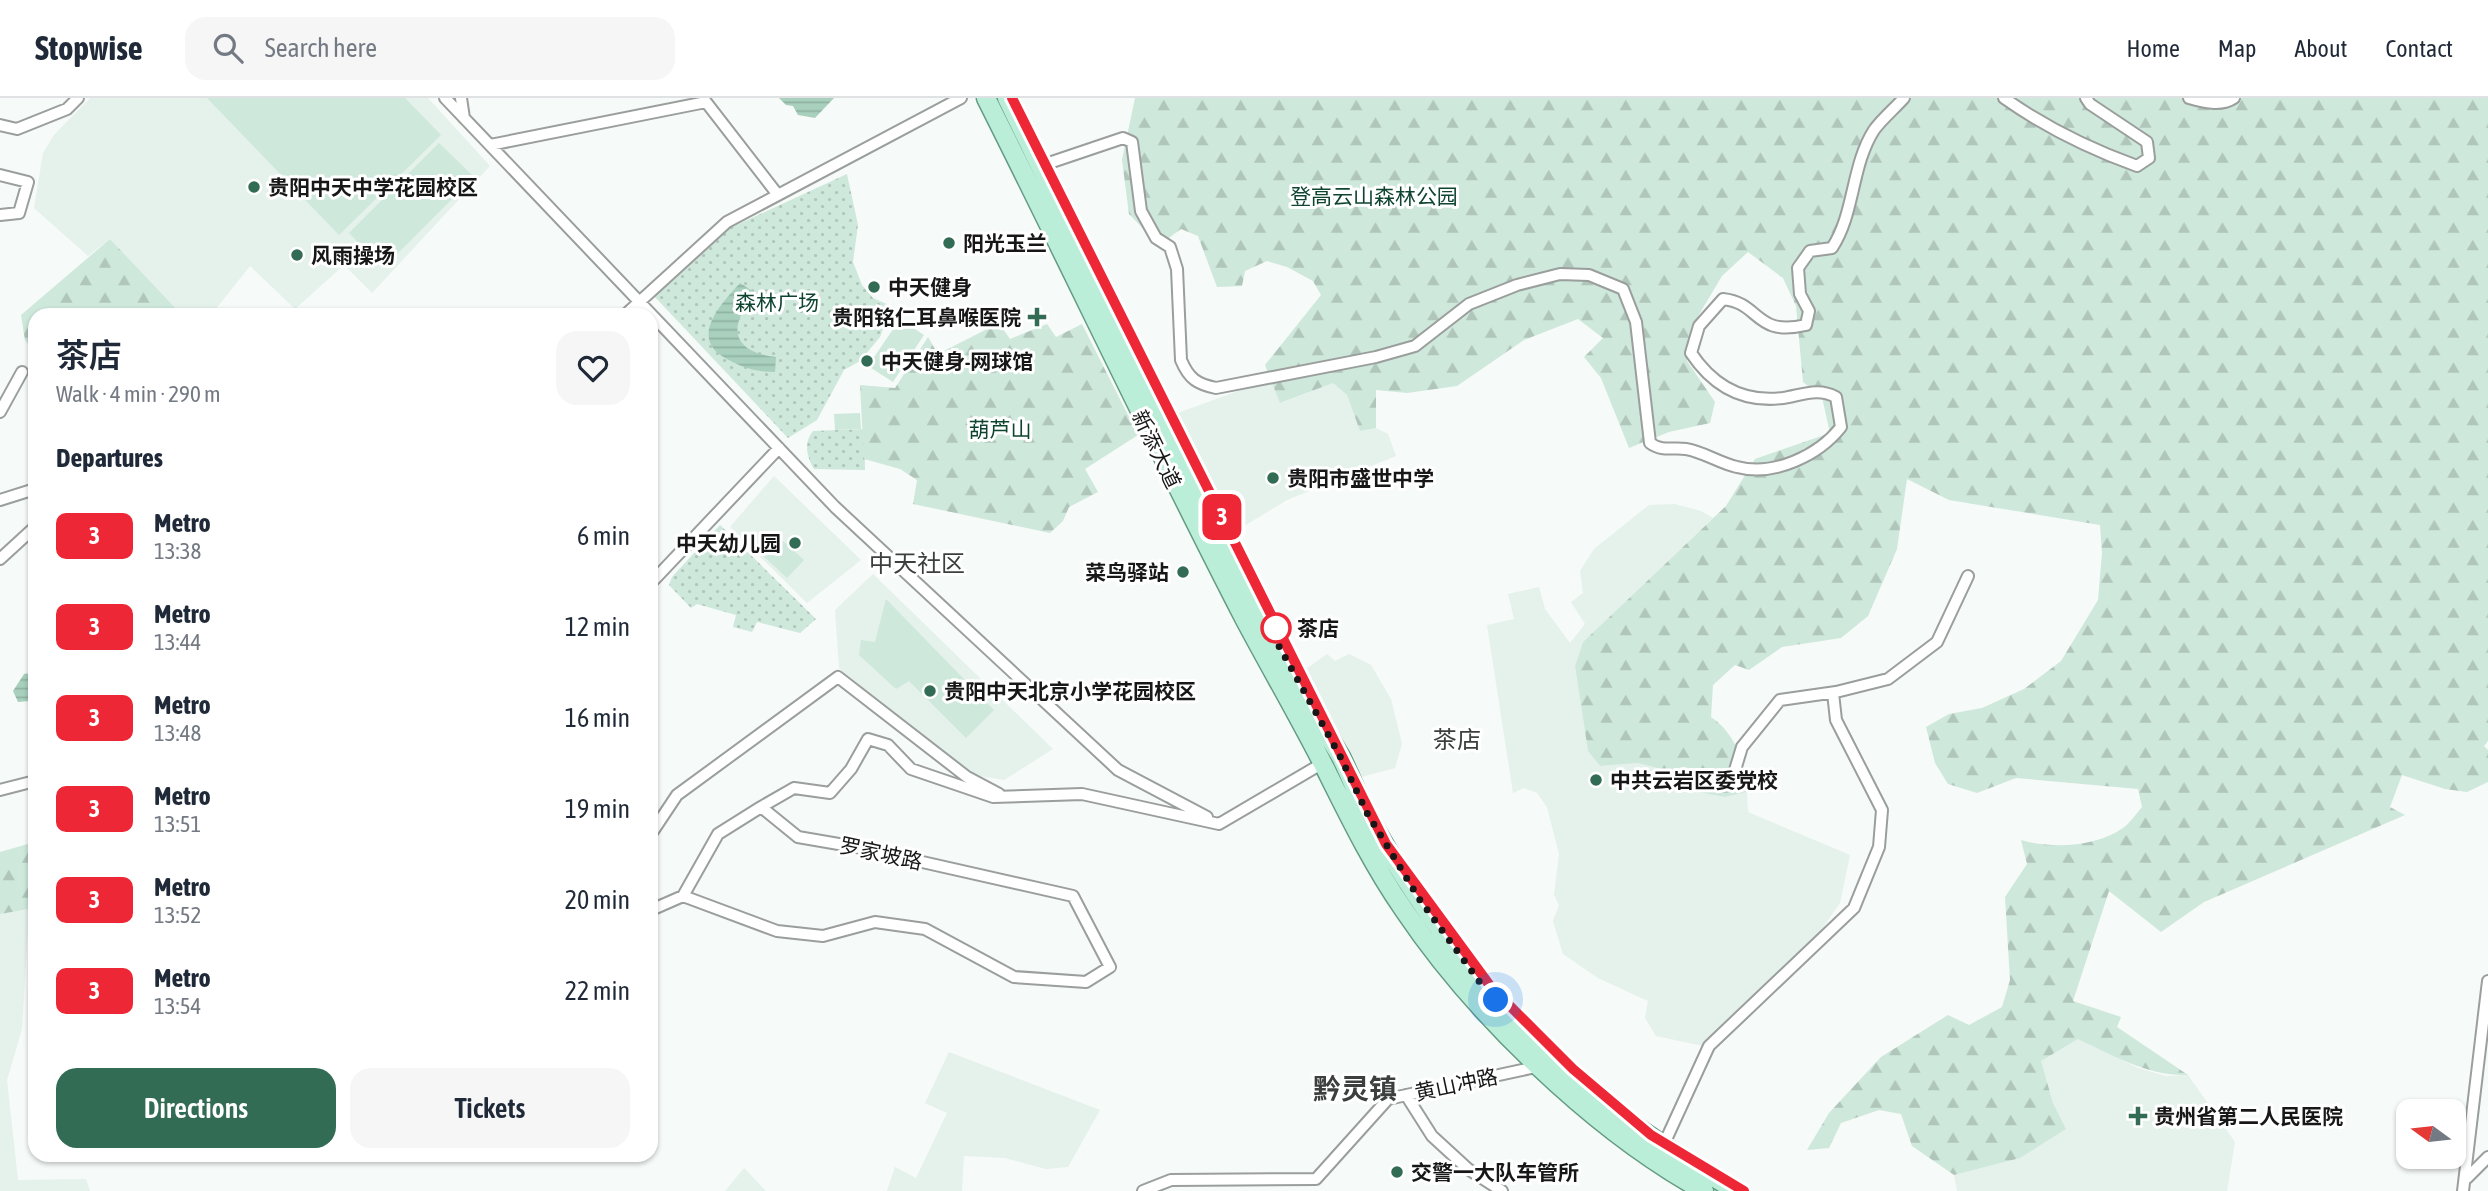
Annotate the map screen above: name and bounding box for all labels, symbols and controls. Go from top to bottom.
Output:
search box [185,17,675,80]
text: Stopwise [35,29,143,67]
icon: search [209,29,247,67]
text: Search here [265,33,377,63]
text: Home [2126,35,2180,62]
text: Map [2218,35,2256,62]
text: About [2294,35,2347,62]
text: Contact [2385,35,2453,62]
place label: 贵阳中天中学花园校区 [268,175,478,199]
marker: 贵阳中天中学花园校区 [246,179,262,195]
park label: 登高云山森林公园 [1290,184,1458,208]
place label: 阳光玉兰 [963,231,1047,255]
marker: 阳光玉兰 [941,235,957,251]
place label: 风雨操场 [311,243,395,267]
marker: 风雨操场 [289,247,305,263]
place label: 中天健身 [888,275,972,299]
marker: 中天健身 [866,279,882,295]
park label: 森林广场 [735,290,819,314]
place label: 贵阳铭仁耳鼻喉医院 [832,305,1021,329]
marker: 贵阳铭仁耳鼻喉医院 [1027,307,1047,327]
button: heart [556,331,630,405]
text: 茶店 [56,336,122,374]
place label: 中天健身-网球馆 [881,349,1033,373]
marker: 中天健身-网球馆 [859,353,875,369]
text: Walk · 4 min · 290 m [56,381,220,407]
street label: 新添大道 [1128,406,1186,492]
park label: 葫芦山 [969,417,1032,441]
text: Departures [56,443,163,473]
place label: 贵阳市盛世中学 [1287,466,1434,490]
marker: 贵阳市盛世中学 [1265,470,1281,486]
line badge: 3 [1199,494,1245,540]
text: 3 [1216,503,1228,530]
text: Metro [154,508,211,538]
text: 6 min [577,521,630,551]
text: 3 [89,522,100,549]
place label: 中天幼儿园 [676,531,781,555]
marker: 中天幼儿园 [787,535,803,551]
text: 13:38 [154,538,201,564]
district label: 中天社区 [869,550,965,577]
place label: 菜鸟驿站 [1085,560,1169,584]
marker: 菜鸟驿站 [1175,564,1191,580]
text: Metro [154,599,211,629]
text: 12 min [565,612,630,642]
text: 3 [89,613,100,640]
marker: 茶店 [1261,613,1291,643]
place label: 茶店 [1297,616,1339,640]
text: 13:44 [154,629,201,655]
place label: 贵阳中天北京小学花园校区 [944,679,1196,703]
marker: 贵阳中天北京小学花园校区 [922,683,938,699]
text: Metro [154,690,211,720]
text: 16 min [565,703,630,733]
text: 3 [89,704,100,731]
text: 13:48 [154,720,201,746]
district label: 茶店 [1433,726,1481,753]
place label: 中共云岩区委党校 [1610,768,1778,792]
marker: 中共云岩区委党校 [1588,772,1604,788]
text: Metro [154,781,211,811]
text: 19 min [565,794,630,824]
text: 3 [89,795,100,822]
text: 13:51 [154,811,201,837]
street label: 罗家坡路 [837,833,925,873]
text: Metro [154,872,211,902]
text: 20 min [565,885,630,915]
text: 3 [89,886,100,913]
text: 13:52 [154,902,201,928]
text: Metro [154,963,211,993]
text: 22 min [565,976,630,1006]
text: 3 [89,977,100,1004]
your location [1478,982,1513,1017]
text: 13:54 [154,993,201,1019]
street label: 黄山冲路 [1412,1064,1500,1104]
button: Directions [56,1068,336,1148]
button: Tickets [350,1068,630,1148]
district label: 黔灵镇 [1313,1073,1397,1105]
north arrow [2396,1099,2466,1169]
map controls [2396,1099,2466,1169]
place label: 贵州省第二人民医院 [2154,1104,2343,1128]
marker: 贵州省第二人民医院 [2128,1106,2148,1126]
place label: 交警一大队车管所 [1411,1160,1579,1184]
marker: 交警一大队车管所 [1389,1164,1405,1180]

